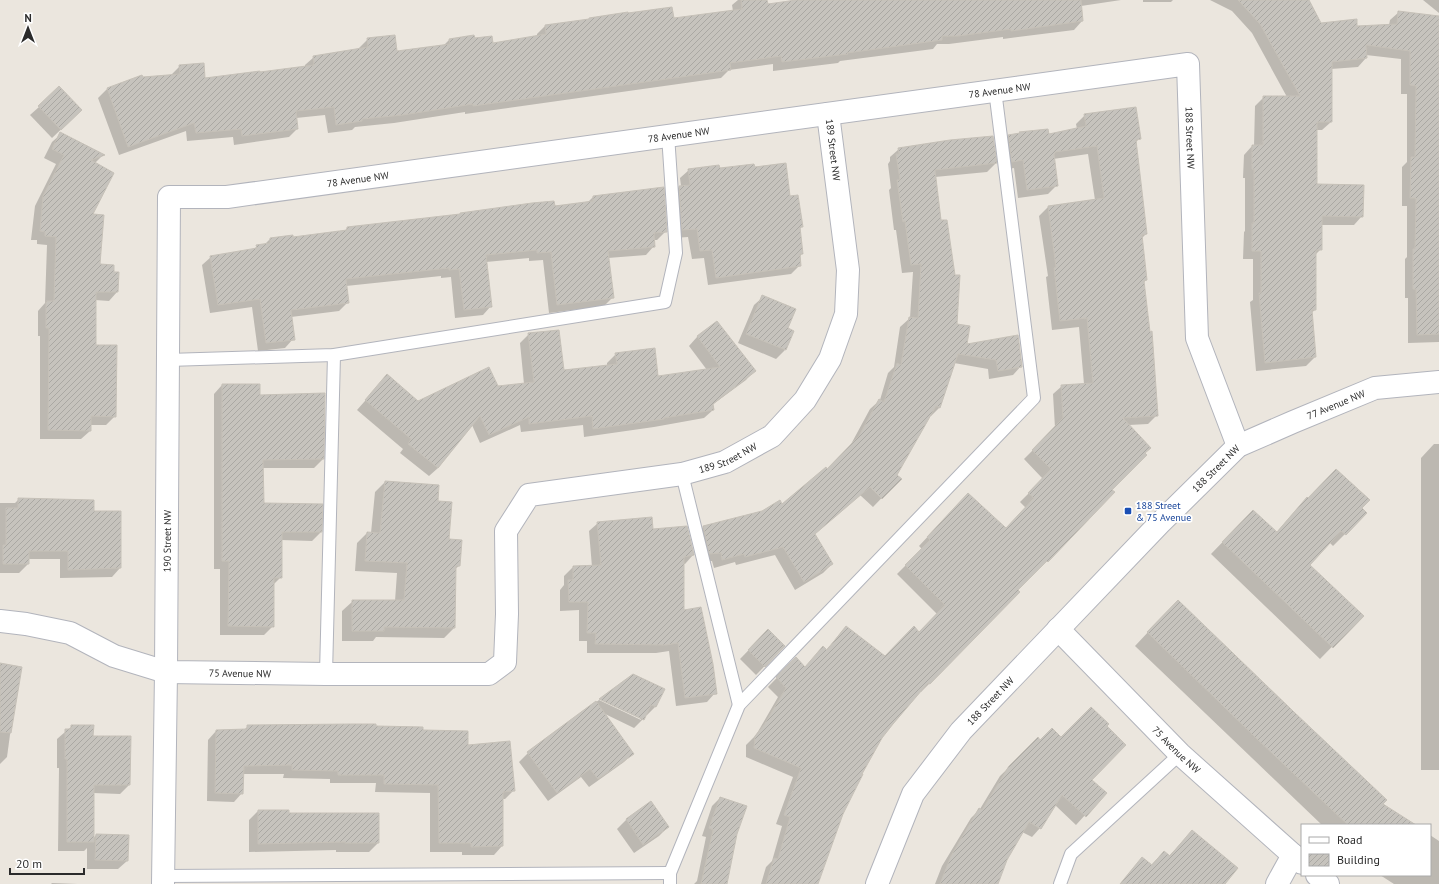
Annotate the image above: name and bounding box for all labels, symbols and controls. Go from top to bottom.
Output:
north arrow [8,8,48,48]
text: N [24,11,32,25]
street label: 78 Avenue NW [968,79,1032,101]
street label: 188 Street NW [1183,106,1198,170]
street label: 189 Street NW [823,118,843,182]
street label: 78 Avenue NW [647,124,711,145]
street label: 78 Avenue NW [326,168,390,190]
street label: 77 Avenue NW [1305,386,1368,422]
street label: 189 Street NW [697,439,760,476]
street label: 188 Street NW [1189,441,1243,495]
place label: 188 Street & 75 Avenue [1136,499,1191,524]
marker: 188 Street & 75 Avenue [1123,506,1133,516]
street label: 190 Street NW [160,509,174,572]
street label: 75 Avenue NW [209,666,272,680]
street label: 188 Street NW [964,673,1017,728]
street label: 75 Avenue NW [1150,723,1204,776]
legend [1301,824,1431,876]
text: Road [1337,832,1362,847]
scale bar [10,850,84,876]
text: Building [1337,852,1380,867]
text: 20 m [16,856,42,871]

